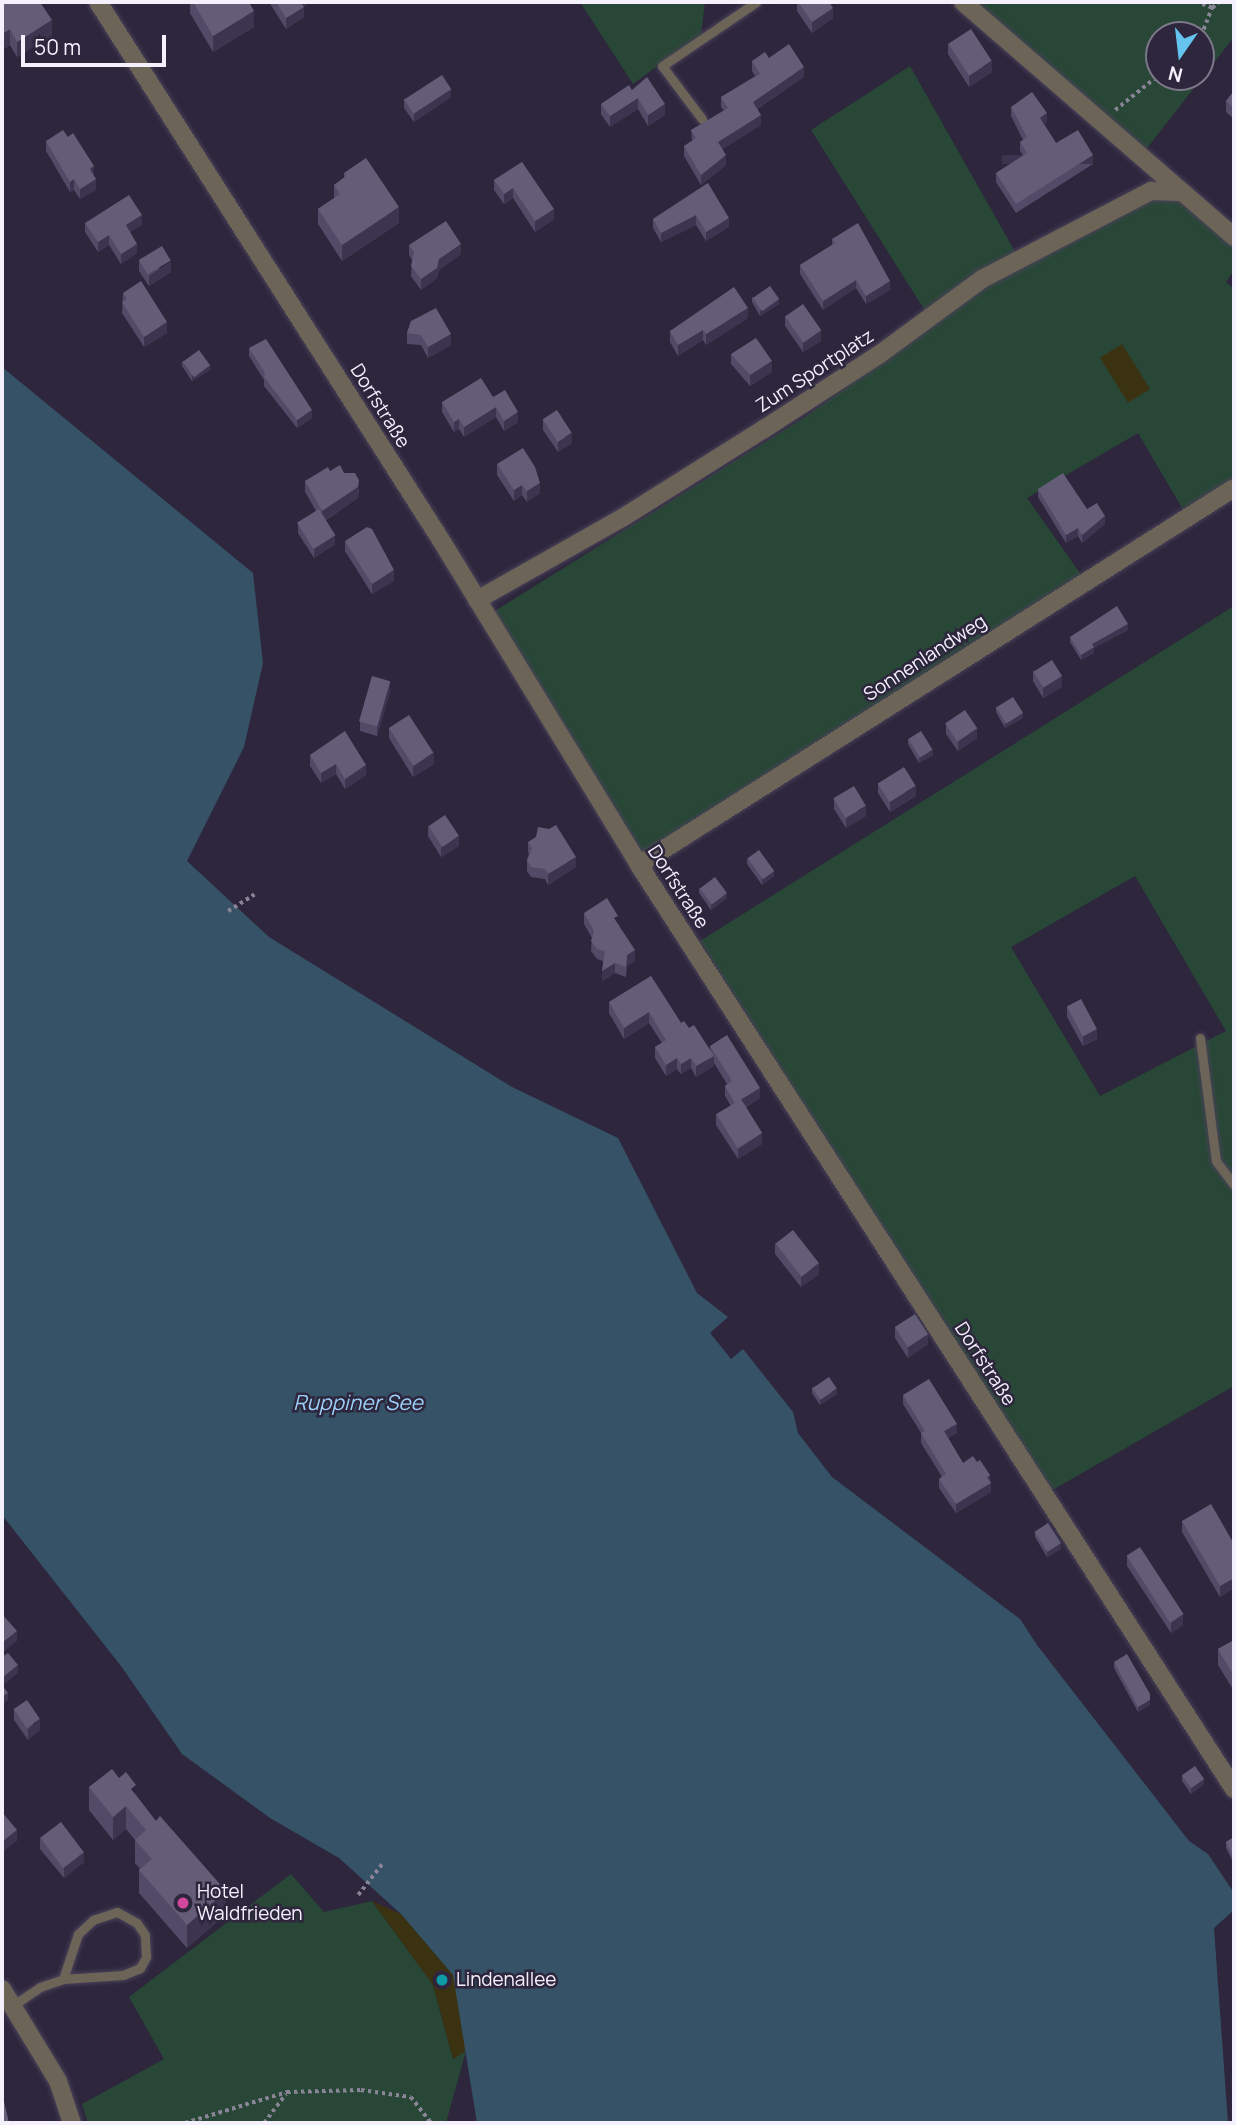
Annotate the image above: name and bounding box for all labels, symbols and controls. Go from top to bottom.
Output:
scale bar [24,21,170,65]
north arrow [1145,21,1215,91]
text: 50 m [34,33,81,61]
text: N [1166,60,1185,89]
street label: Zum Sportplatz [752,325,878,417]
street label: Dorfstraße [345,360,415,452]
street label: Sonnenlandweg [859,610,991,706]
street label: Dorfstraße [643,841,713,933]
street label: Dorfstraße [950,1318,1020,1410]
water label: Ruppiner See [293,1389,423,1415]
place label: Hotel Waldfrieden [197,1881,303,1925]
marker: Hotel Waldfrieden [175,1895,191,1911]
place label: Lindenallee [456,1969,556,1991]
marker: Lindenallee [434,1972,450,1988]

